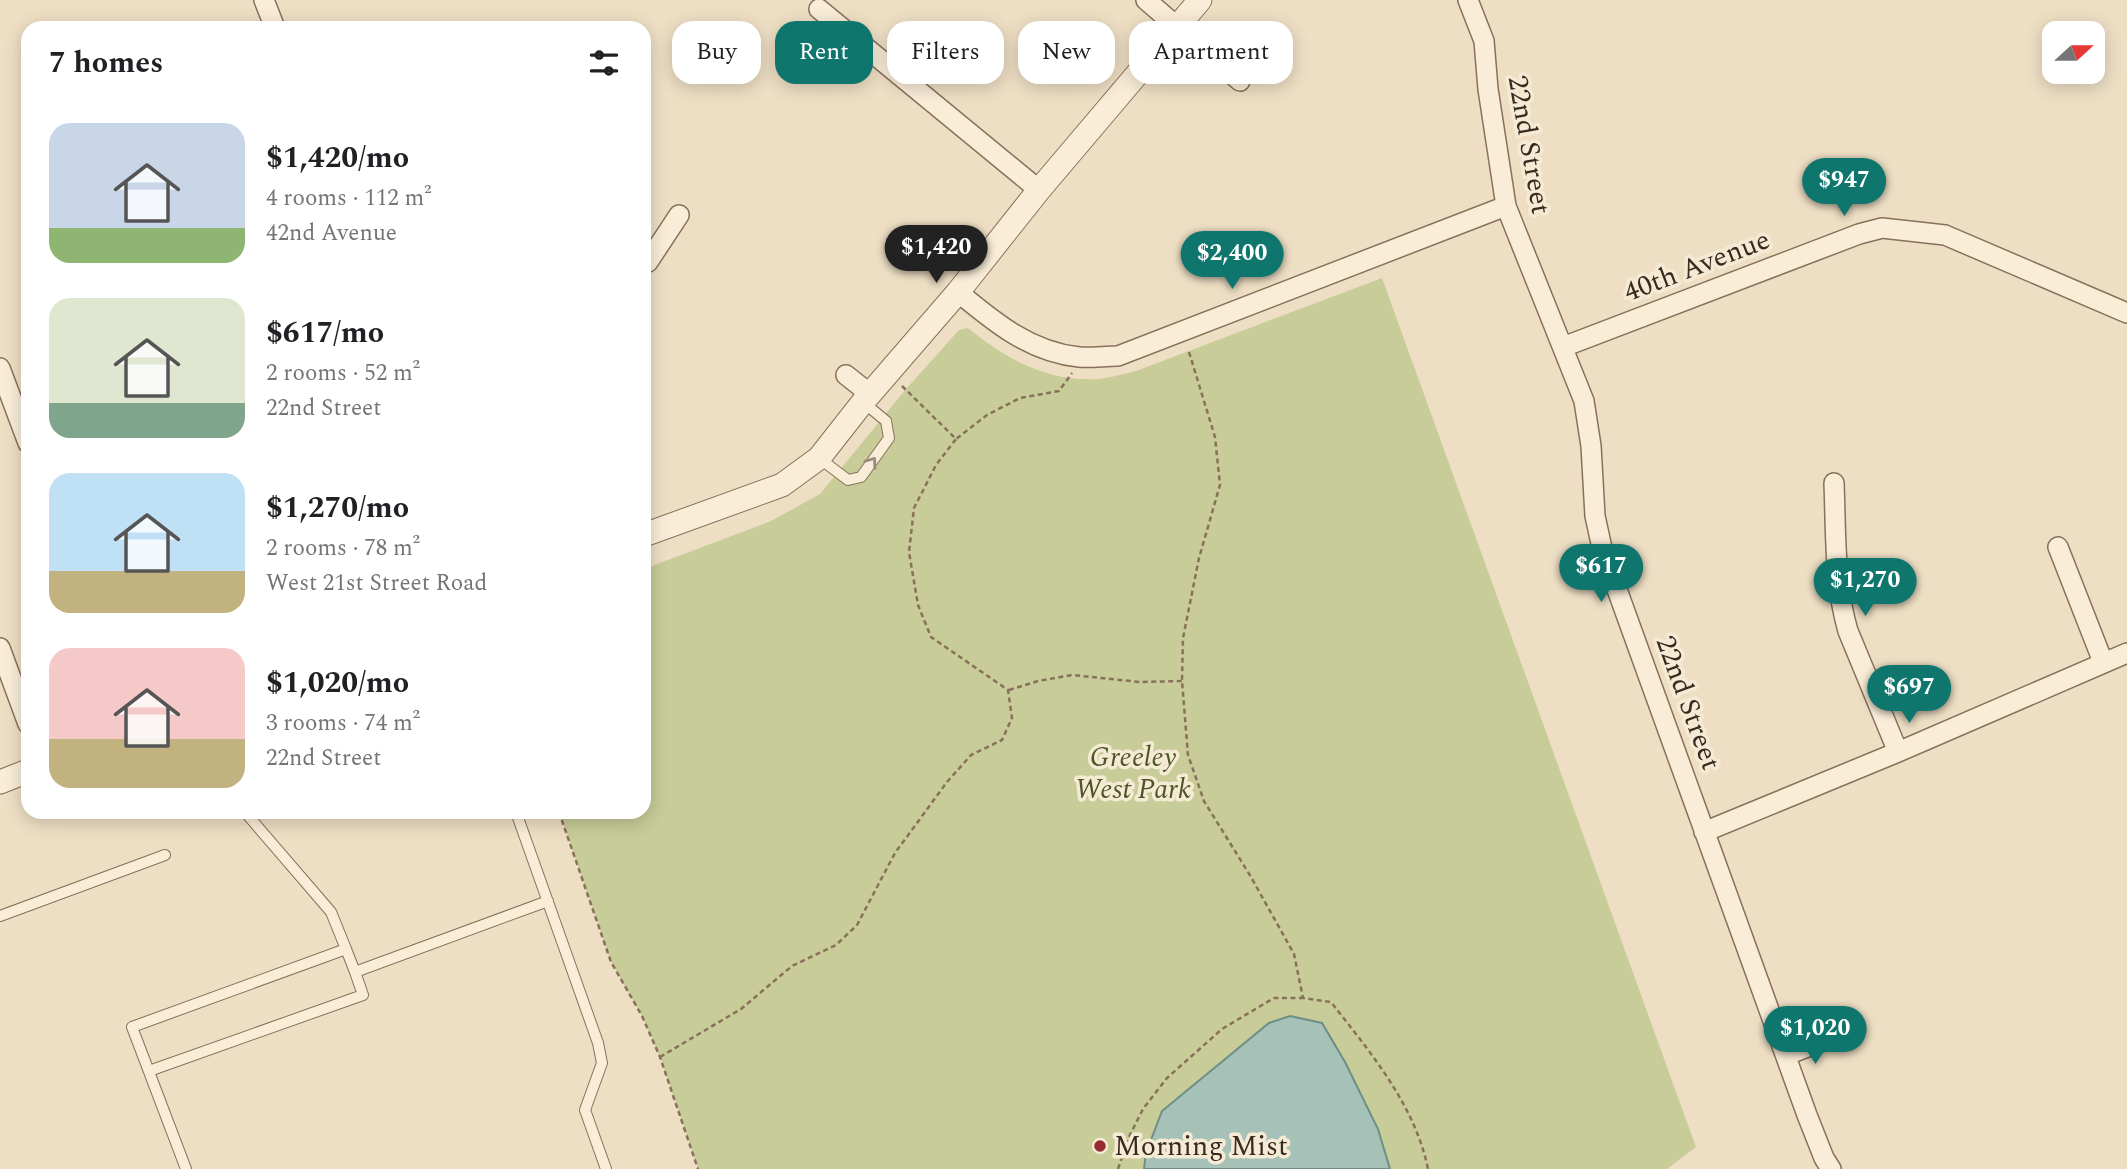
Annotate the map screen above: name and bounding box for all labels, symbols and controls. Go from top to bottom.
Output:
chip: Buy [672,21,761,84]
chip: Rent [775,21,873,84]
chip: Filters [887,21,1004,84]
chip: New [1018,21,1115,84]
chip: Apartment [1129,21,1293,84]
north arrow [2042,21,2105,84]
map controls [2042,21,2105,84]
text: 7 homes [49,40,163,86]
icon: filters [585,44,623,82]
street label: 22nd Street [1496,72,1562,218]
text: $1,420/mo [266,135,409,181]
icon: home [105,151,189,235]
pin: $947 [1803,158,1885,218]
text: $947 [1818,163,1870,198]
text: 4 rooms · 112 m² [266,181,432,216]
text: 42nd Avenue [266,216,397,251]
street label: 40th Avenue [1618,218,1776,314]
pin: $1,420 [879,226,993,285]
text: $1,420 [901,230,971,265]
pin: $2,400 [1175,232,1289,291]
text: $2,400 [1197,236,1267,271]
text: $617/mo [266,310,384,356]
icon: home [105,326,189,410]
text: 2 rooms · 52 m² [266,356,420,391]
text: 22nd Street [266,391,381,426]
one-way arrow [864,457,876,470]
text: $1,270/mo [266,485,409,531]
icon: home [105,501,189,585]
text: 2 rooms · 78 m² [266,531,420,566]
pin: $617 [1560,544,1642,604]
text: $617 [1575,549,1627,584]
pin: $1,270 [1808,558,1922,618]
text: $1,270 [1830,563,1900,598]
text: West 21st Street Road [266,566,487,601]
street label: 22nd Street [1644,630,1732,776]
text: $1,020/mo [266,660,409,706]
pin: $697 [1868,666,1950,725]
text: $697 [1883,670,1935,705]
icon: home [105,676,189,760]
text: 3 rooms · 74 m² [266,706,420,741]
park label: Greeley West Park [1075,736,1191,811]
text: 22nd Street [266,741,381,776]
pin: $1,020 [1758,1006,1872,1066]
text: $1,020 [1780,1011,1850,1046]
place label: Morning Mist [1114,1125,1288,1168]
marker: Morning Mist [1092,1138,1108,1154]

